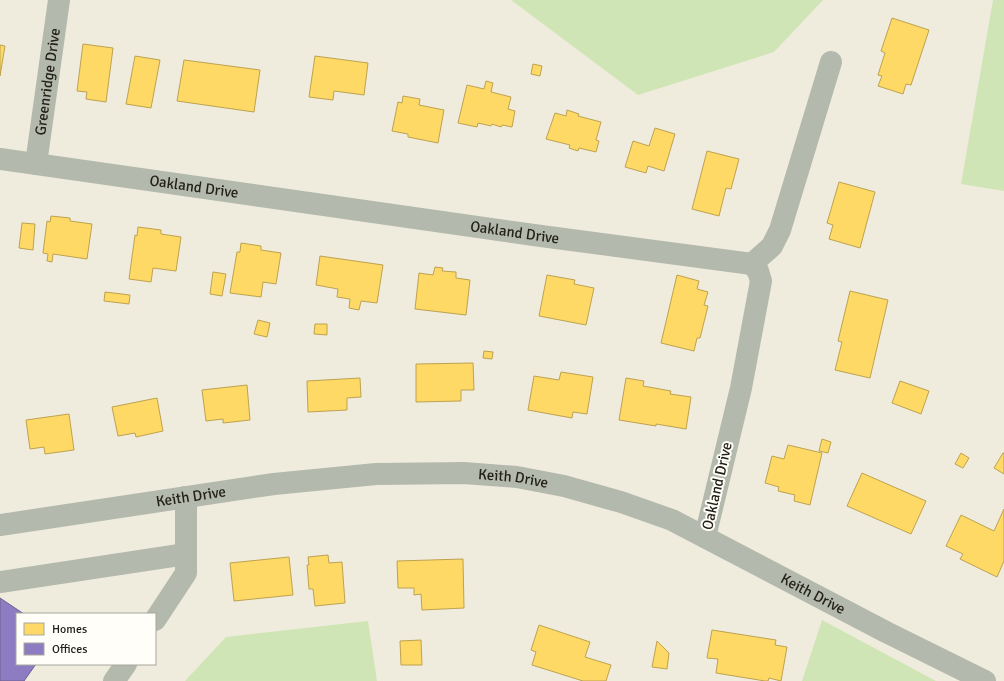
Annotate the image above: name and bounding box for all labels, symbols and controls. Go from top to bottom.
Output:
street label: Greenridge Drive [31,27,64,137]
street label: Oakland Drive [148,171,240,202]
street label: Oakland Drive [469,217,560,247]
street label: Oakland Drive [698,440,736,532]
street label: Keith Drive [477,465,550,492]
street label: Keith Drive [155,482,227,511]
street label: Keith Drive [778,569,848,618]
legend [16,613,156,665]
text: Homes [52,622,87,637]
text: Offices [52,642,87,657]

